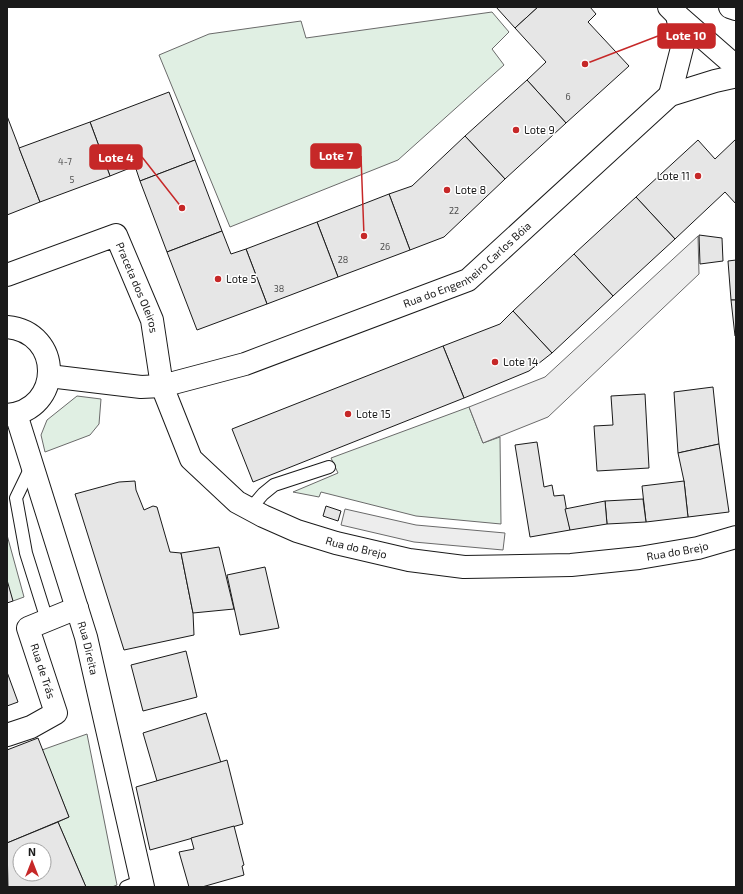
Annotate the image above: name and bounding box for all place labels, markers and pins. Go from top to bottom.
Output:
callout: Lote 10 [658,24,715,48]
place label: Lote 9 [524,123,555,136]
marker: Lote 9 [511,125,521,135]
callout: Lote 7 [311,144,361,168]
callout: Lote 4 [90,145,142,169]
place label: Lote 11 [657,169,690,182]
marker: Lote 11 [693,171,703,181]
place label: Lote 8 [455,183,486,196]
marker: Lote 8 [442,185,452,195]
place label: Lote 5 [226,272,256,285]
marker: Lote 5 [213,274,223,284]
place label: Lote 14 [503,355,539,368]
marker: Lote 14 [490,357,500,367]
place label: Lote 15 [356,407,391,420]
marker: Lote 15 [343,409,353,419]

